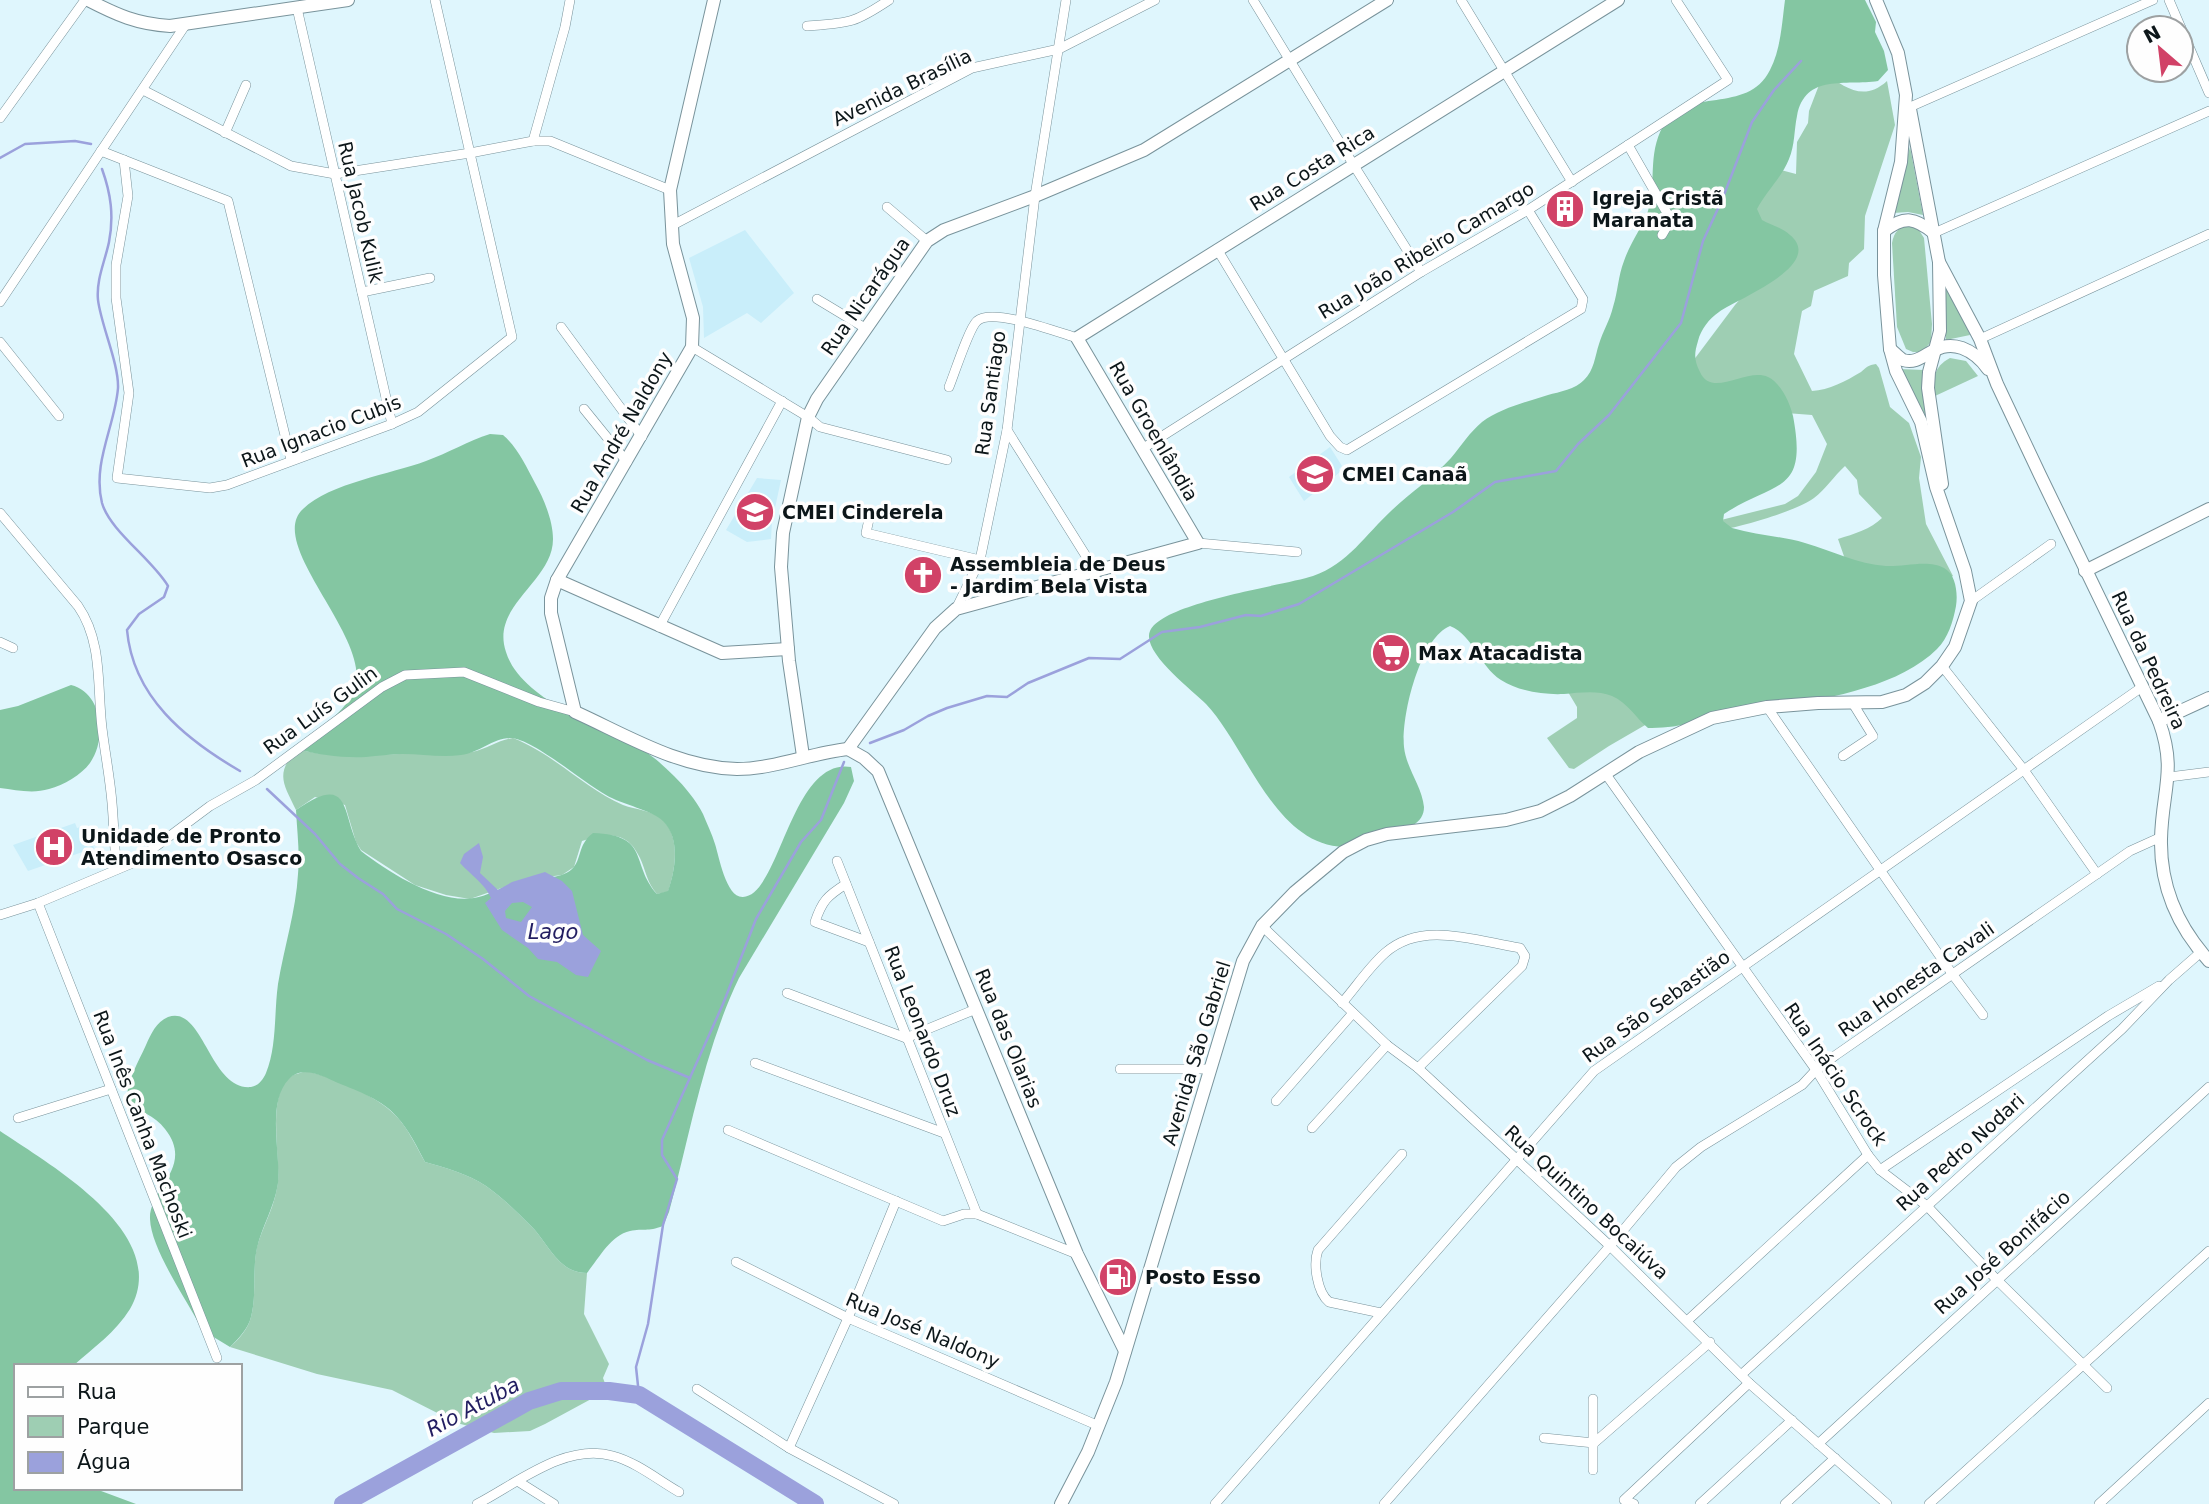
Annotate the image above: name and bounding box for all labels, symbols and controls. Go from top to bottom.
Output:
north arrow [2125,14,2195,84]
text: N [2140,21,2164,47]
street label: Avenida Brasília [829,44,975,130]
street label: Rua Costa Rica [1246,121,1378,215]
street label: Rua Jacob Kulik [334,139,388,285]
street label: Rua João Ribeiro Camargo [1314,177,1538,323]
place label: Igreja Cristã Maranata [1592,187,1724,231]
building icon: Igreja Cristã Maranata [1544,188,1586,230]
street label: Rua Nicarágua [816,233,914,359]
street label: Rua Santiago [970,329,1010,457]
street label: Rua André Naldony [566,348,676,516]
street label: Rua Groenlândia [1105,357,1203,505]
street label: Rua Ignacio Cubis [238,390,404,472]
school or university icon: CMEI Canaã [1294,453,1336,495]
place label: CMEI Canaã [1342,463,1467,485]
school or university icon: CMEI Cinderela [734,491,776,533]
place label: CMEI Cinderela [782,501,944,523]
place label: Assembleia de Deus - Jardim Bela Vista [950,553,1166,597]
church icon: Assembleia de Deus - Jardim Bela Vista [902,554,944,596]
street label: Rua da Pedreira [2107,587,2191,733]
supermarket icon: Max Atacadista [1370,632,1412,674]
place label: Max Atacadista [1418,642,1583,664]
street label: Rua Luís Gulin [259,661,381,759]
place label: Unidade de Pronto Atendimento Osasco [81,825,302,869]
hospital icon: Unidade de Pronto Atendimento Osasco [33,826,75,868]
street label: Rua Honesta Cavali [1834,917,1998,1041]
water label: Lago [528,920,578,944]
street label: Rua Leonardo Druz [880,943,966,1119]
street label: Rua São Sebastião [1578,945,1734,1067]
street label: Avenida São Gabriel [1157,958,1235,1148]
street label: Rua das Olarias [971,965,1047,1111]
street label: Rua Inácio Scrock [1780,998,1892,1150]
street label: Rua Inês Canha Machoski [89,1007,197,1241]
street label: Rua Pedro Nodari [1892,1089,2028,1215]
street label: Rua Quintino Bocaiúva [1501,1120,1673,1284]
street label: Rua José Bonifácio [1930,1185,2074,1319]
fuel station icon: Posto Esso [1097,1256,1139,1298]
place label: Posto Esso [1145,1266,1261,1288]
street label: Rua José Naldony [843,1288,1003,1372]
legend [14,1364,242,1490]
water label: Rio Atuba [422,1372,524,1442]
text: Rua [77,1380,117,1404]
text: Parque [77,1415,149,1439]
text: Água [77,1449,131,1474]

